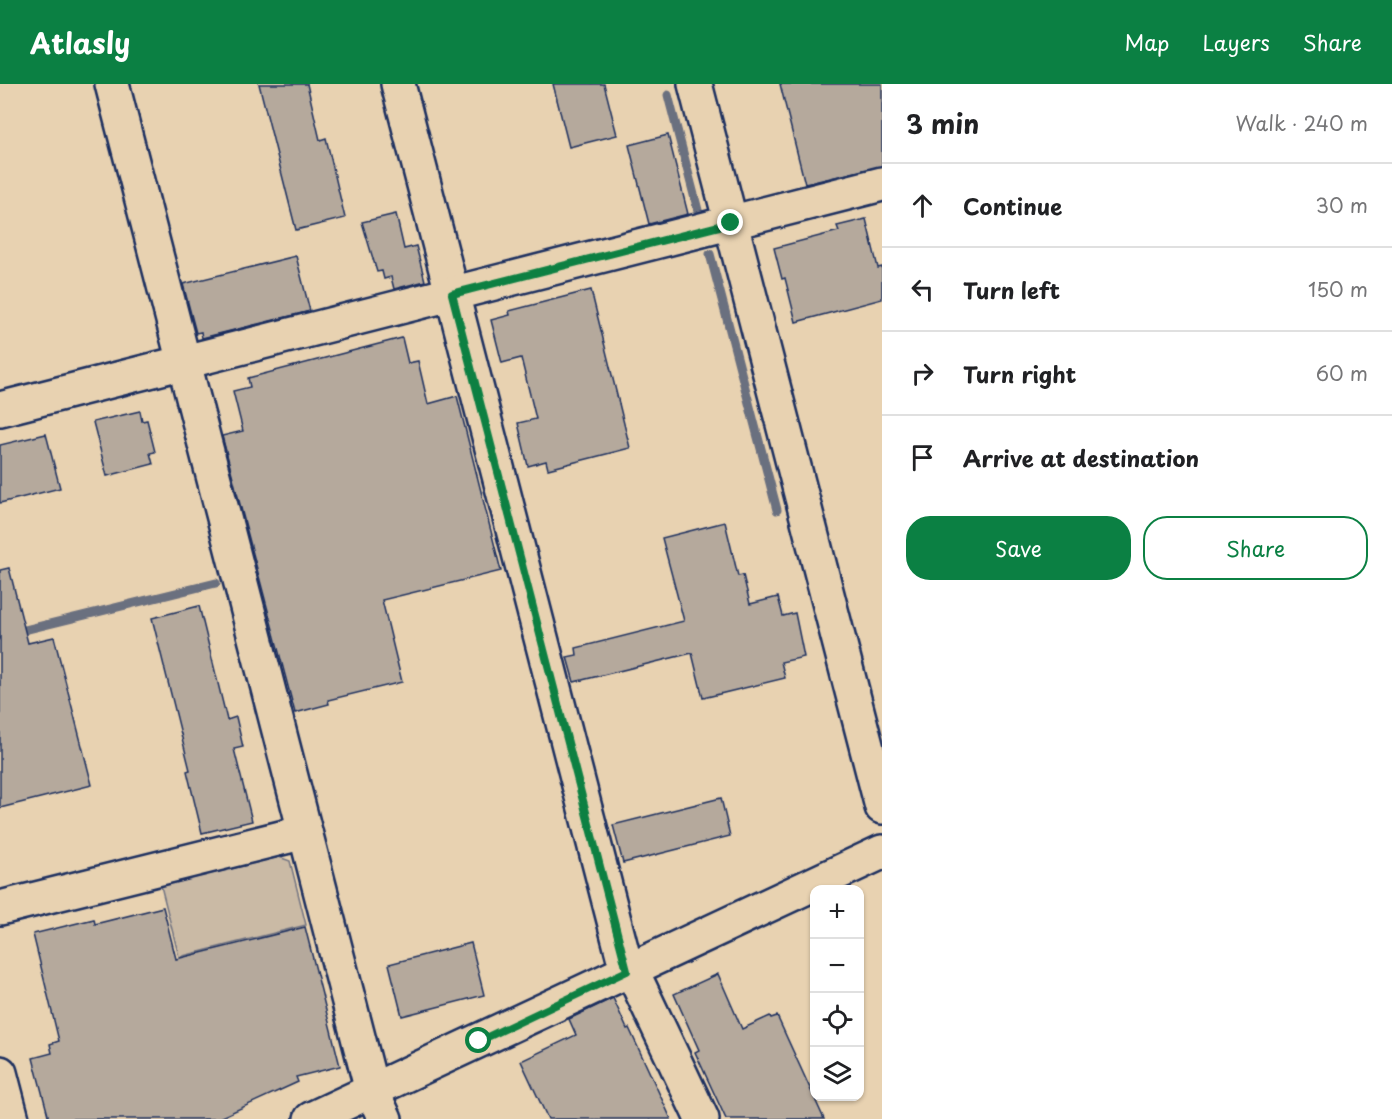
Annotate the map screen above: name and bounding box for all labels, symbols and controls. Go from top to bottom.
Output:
text: Atlasly [30,21,130,64]
text: Map [1125,26,1169,58]
text: Layers [1202,26,1270,58]
text: Share [1303,26,1362,58]
text: 3 min [906,104,979,143]
text: Walk · 240 m [1235,108,1368,138]
icon: ahead [906,189,939,222]
text: Continue [963,189,1062,222]
text: 30 m [1315,190,1368,220]
route end [717,209,743,235]
icon: left [906,273,939,306]
text: Turn left [963,273,1060,306]
text: 150 m [1308,274,1368,304]
icon: right [906,357,939,390]
text: Turn right [963,357,1076,390]
text: 60 m [1316,358,1368,388]
icon: arrive [906,441,939,474]
text: Arrive at destination [963,441,1199,474]
button: Save [906,516,1131,580]
button: Share [1143,516,1368,580]
map controls [810,885,864,1101]
button: + [810,885,864,939]
button: − [810,939,864,993]
button: locate [810,993,864,1047]
route start [465,1027,491,1053]
button: layers [810,1047,864,1101]

